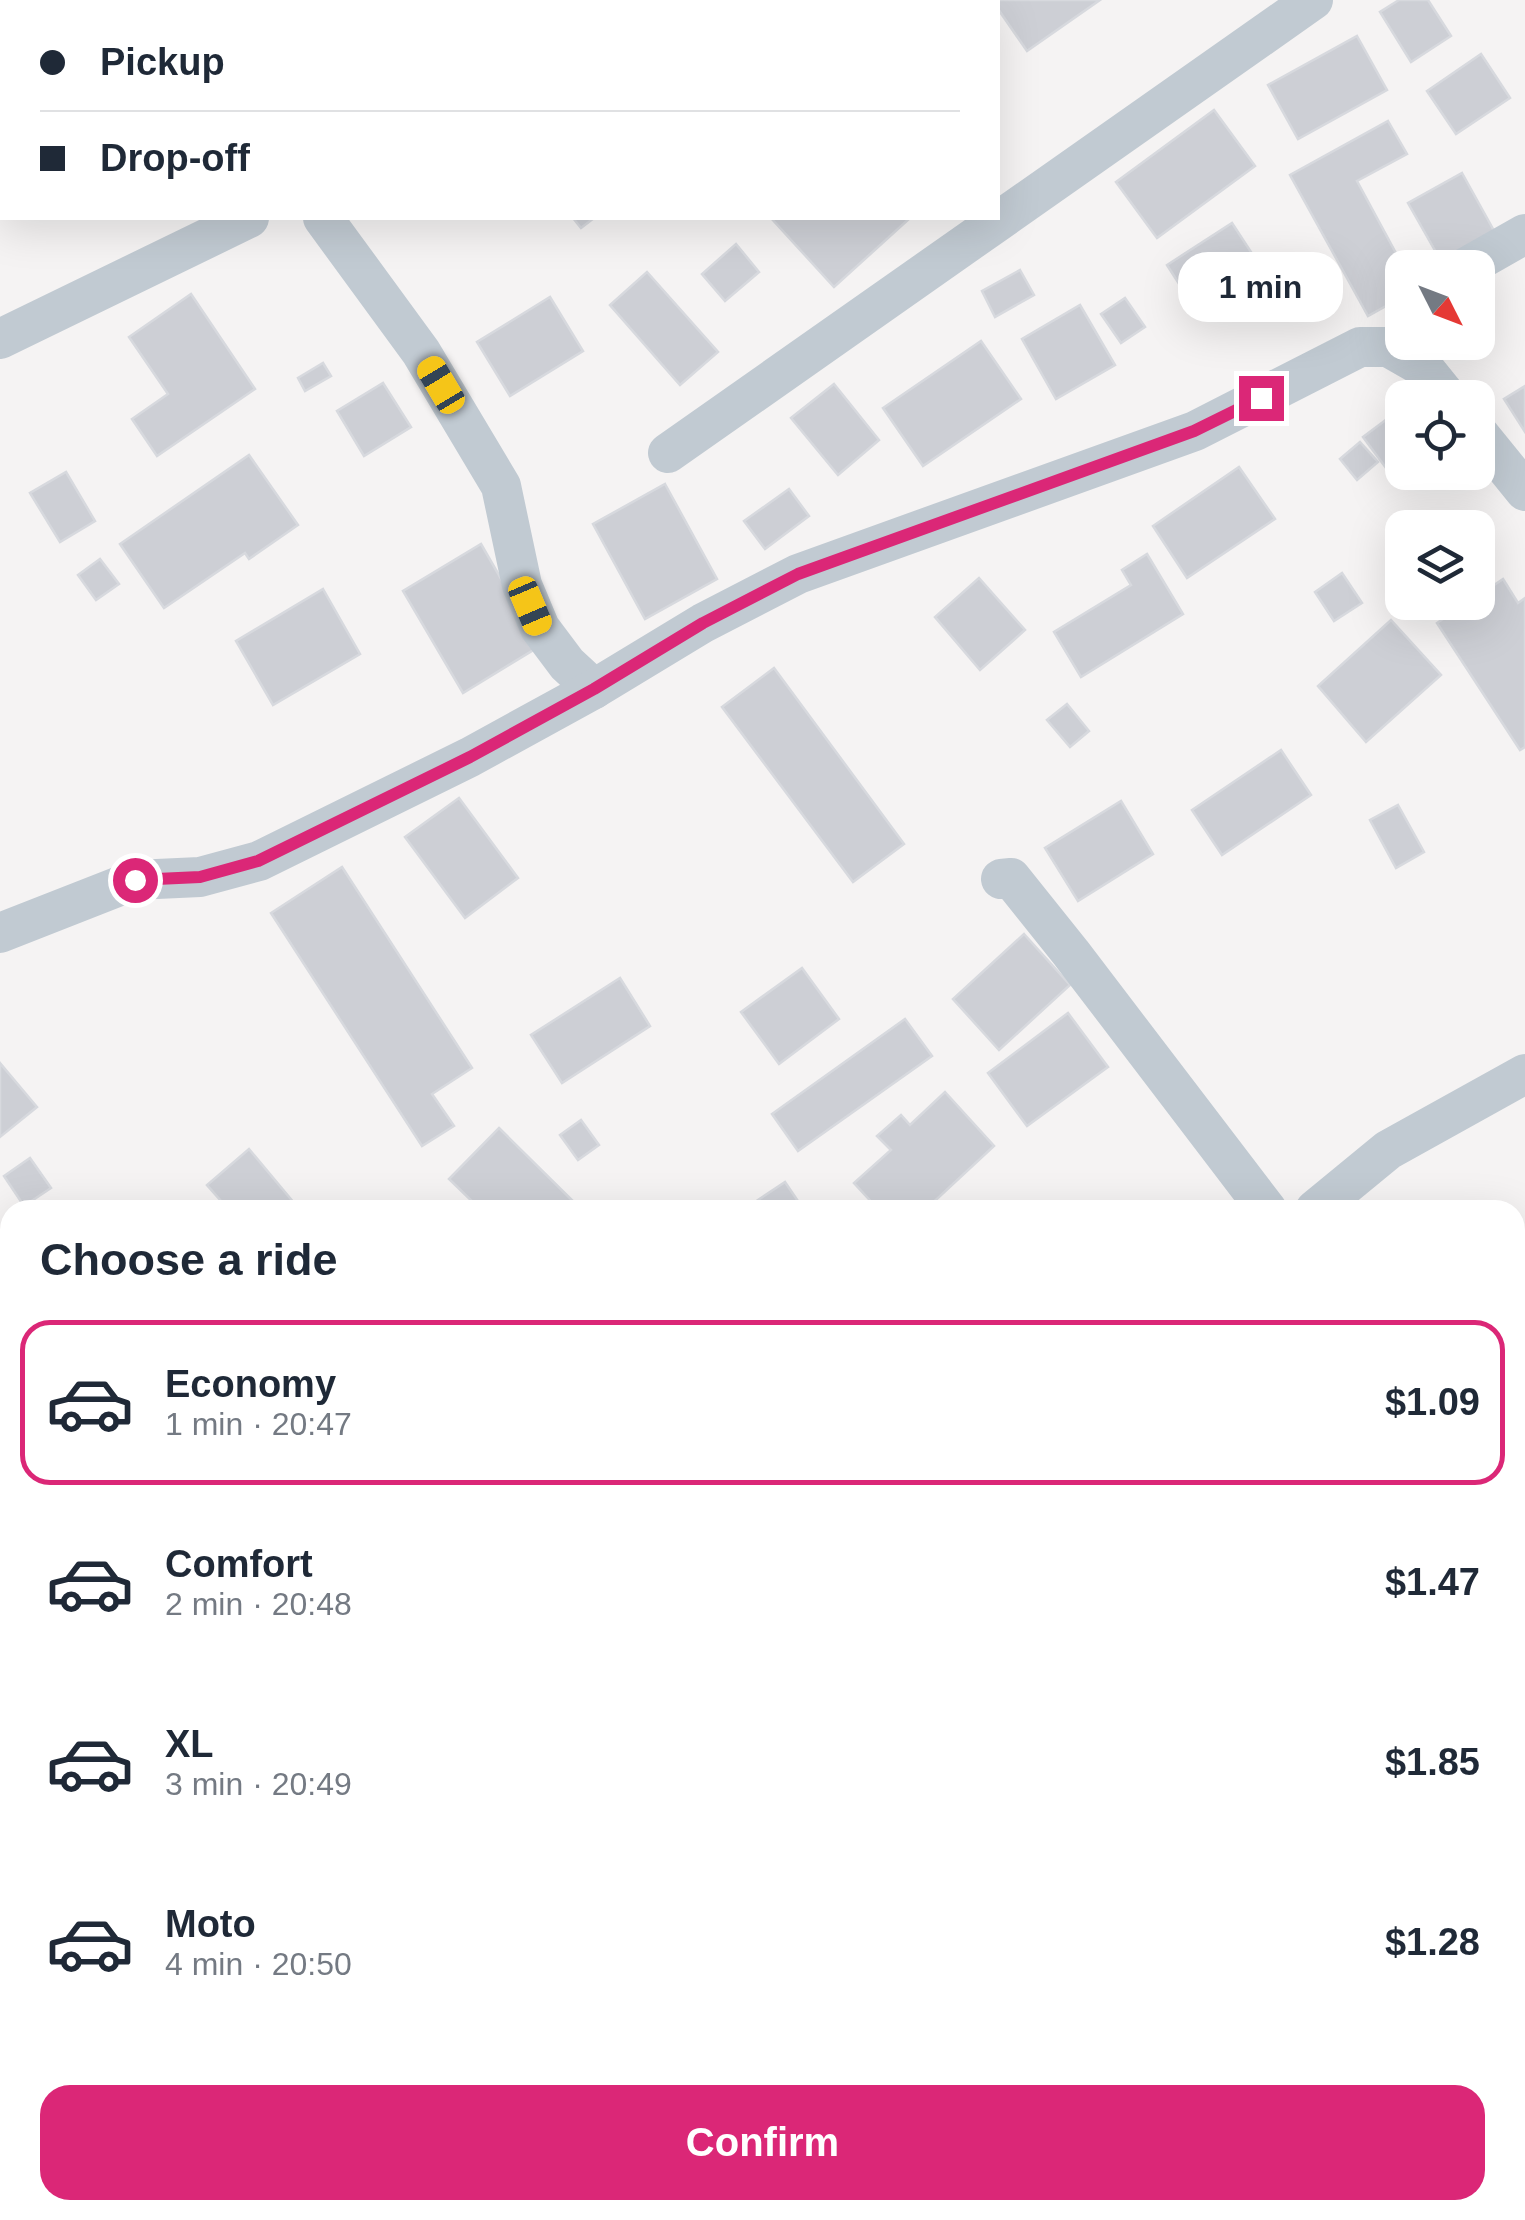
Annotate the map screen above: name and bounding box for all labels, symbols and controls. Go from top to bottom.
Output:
text: Pickup [100,41,225,83]
text: Drop-off [100,137,250,179]
north arrow [1385,250,1495,360]
map controls [1385,250,1495,620]
callout: 1 min [1178,253,1344,323]
text: 1 min [1219,269,1302,305]
car [413,352,469,418]
route end [1239,376,1284,421]
button: locate [1385,380,1495,490]
button: layers [1385,510,1495,620]
car [504,573,556,639]
route start [113,858,158,903]
text: Choose a ride [40,1234,338,1285]
icon: car [45,1358,135,1448]
text: Economy [165,1363,336,1405]
text: $1.09 [1385,1381,1480,1423]
text: 1 min · 20:47 [165,1406,352,1442]
icon: car [45,1538,135,1628]
text: Comfort [165,1543,313,1585]
text: $1.47 [1385,1561,1480,1603]
text: 2 min · 20:48 [165,1586,352,1622]
icon: car [45,1718,135,1808]
text: XL [165,1723,214,1765]
text: $1.85 [1385,1741,1480,1783]
text: 3 min · 20:49 [165,1766,352,1802]
icon: car [45,1898,135,1988]
text: Moto [165,1903,256,1945]
text: $1.28 [1385,1921,1480,1963]
text: 4 min · 20:50 [165,1946,352,1982]
button: Confirm [40,2085,1485,2200]

